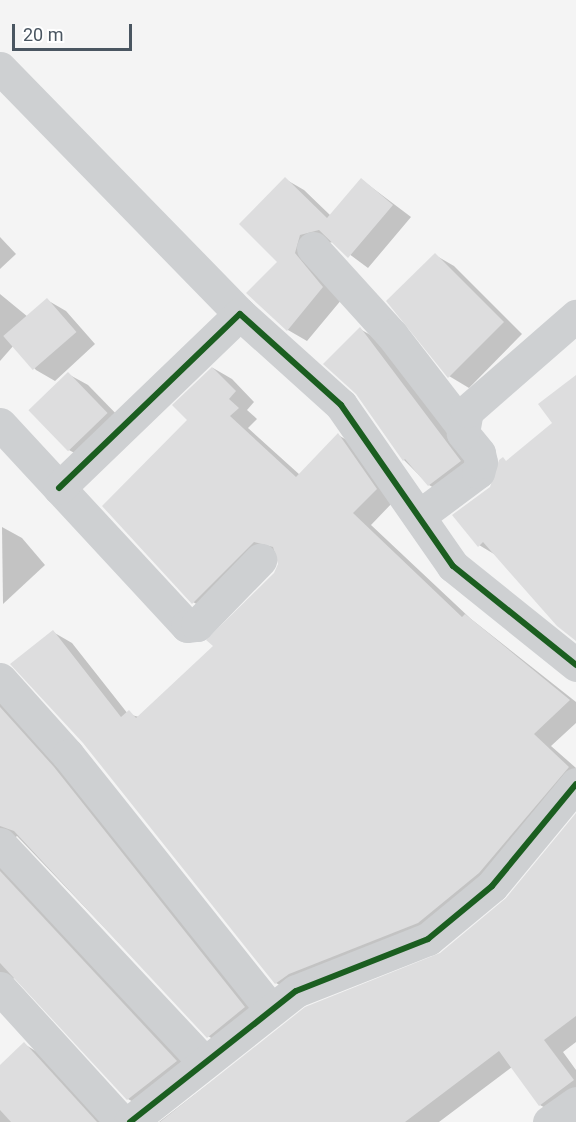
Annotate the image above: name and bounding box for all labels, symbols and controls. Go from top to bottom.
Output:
scale bar [15,12,135,50]
text: 20 m [23,24,63,45]

